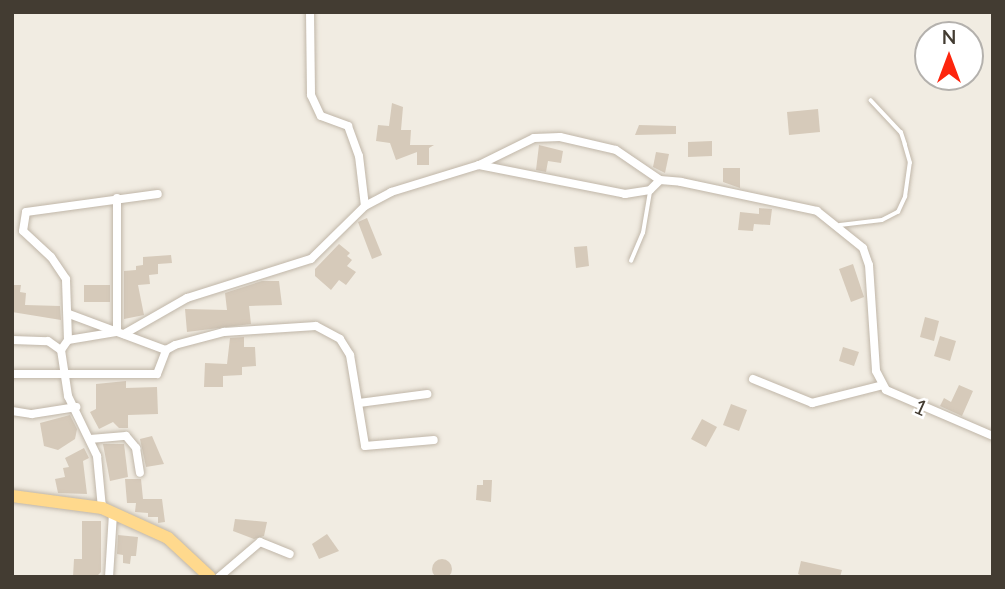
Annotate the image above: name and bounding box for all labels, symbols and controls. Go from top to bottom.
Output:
north arrow [914,21,984,91]
text: N [942,25,956,48]
street label: 1 [910,393,932,421]

